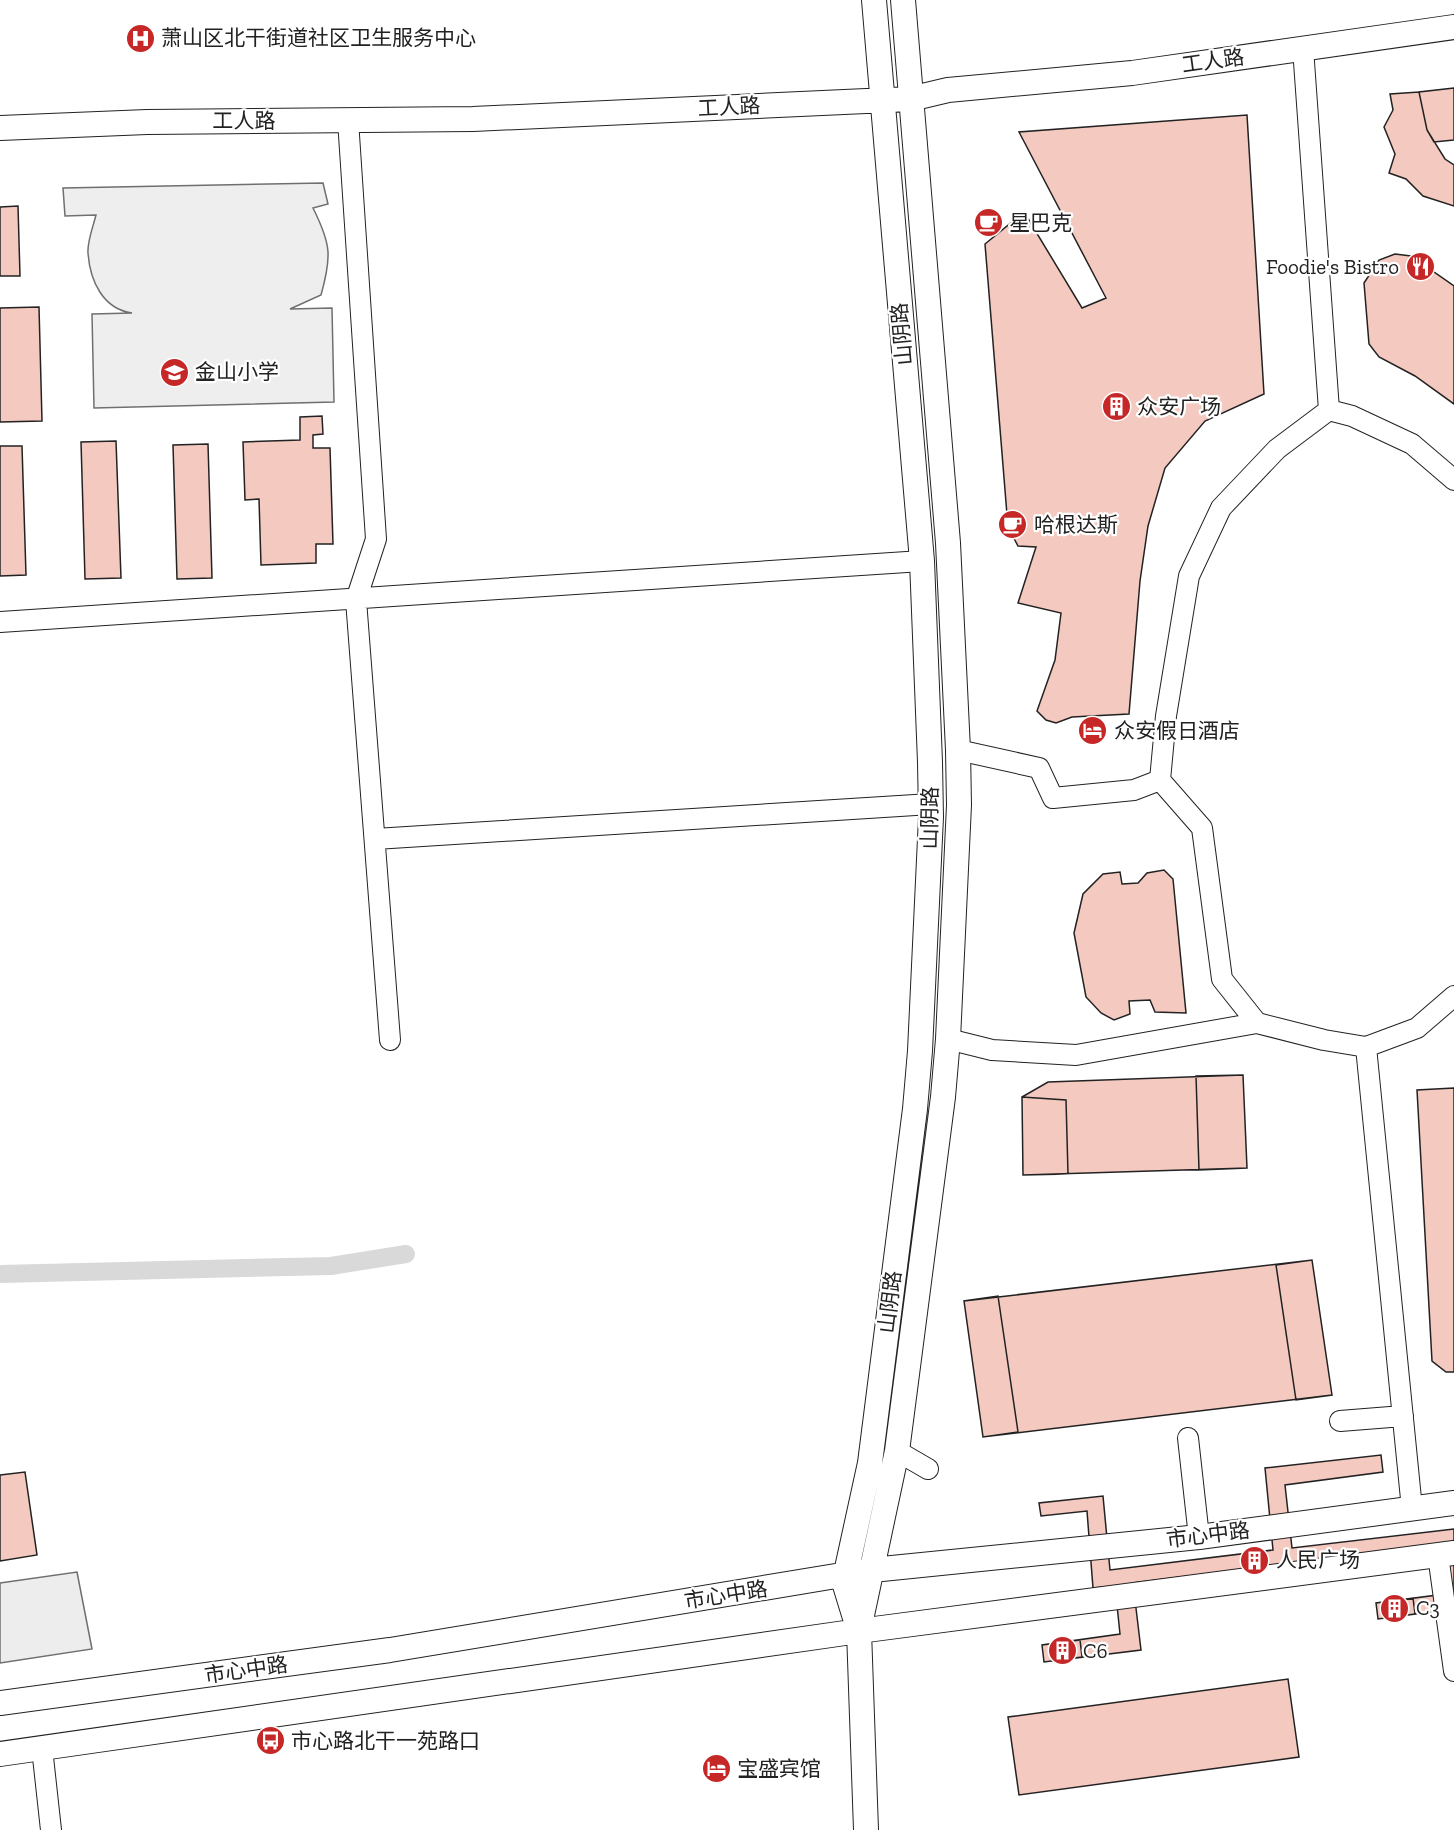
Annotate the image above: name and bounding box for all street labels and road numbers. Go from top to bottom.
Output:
street label: 工人路 [1180,44,1246,77]
street label: 工人路 [697,92,761,121]
street label: 工人路 [213,108,276,133]
street label: 山阴路 [886,302,917,367]
street label: 山阴路 [916,786,943,850]
street label: 山阴路 [873,1269,906,1335]
street label: 市心中路 [1165,1517,1251,1552]
street label: 市心中路 [682,1576,769,1613]
street label: 市心中路 [203,1651,289,1688]

